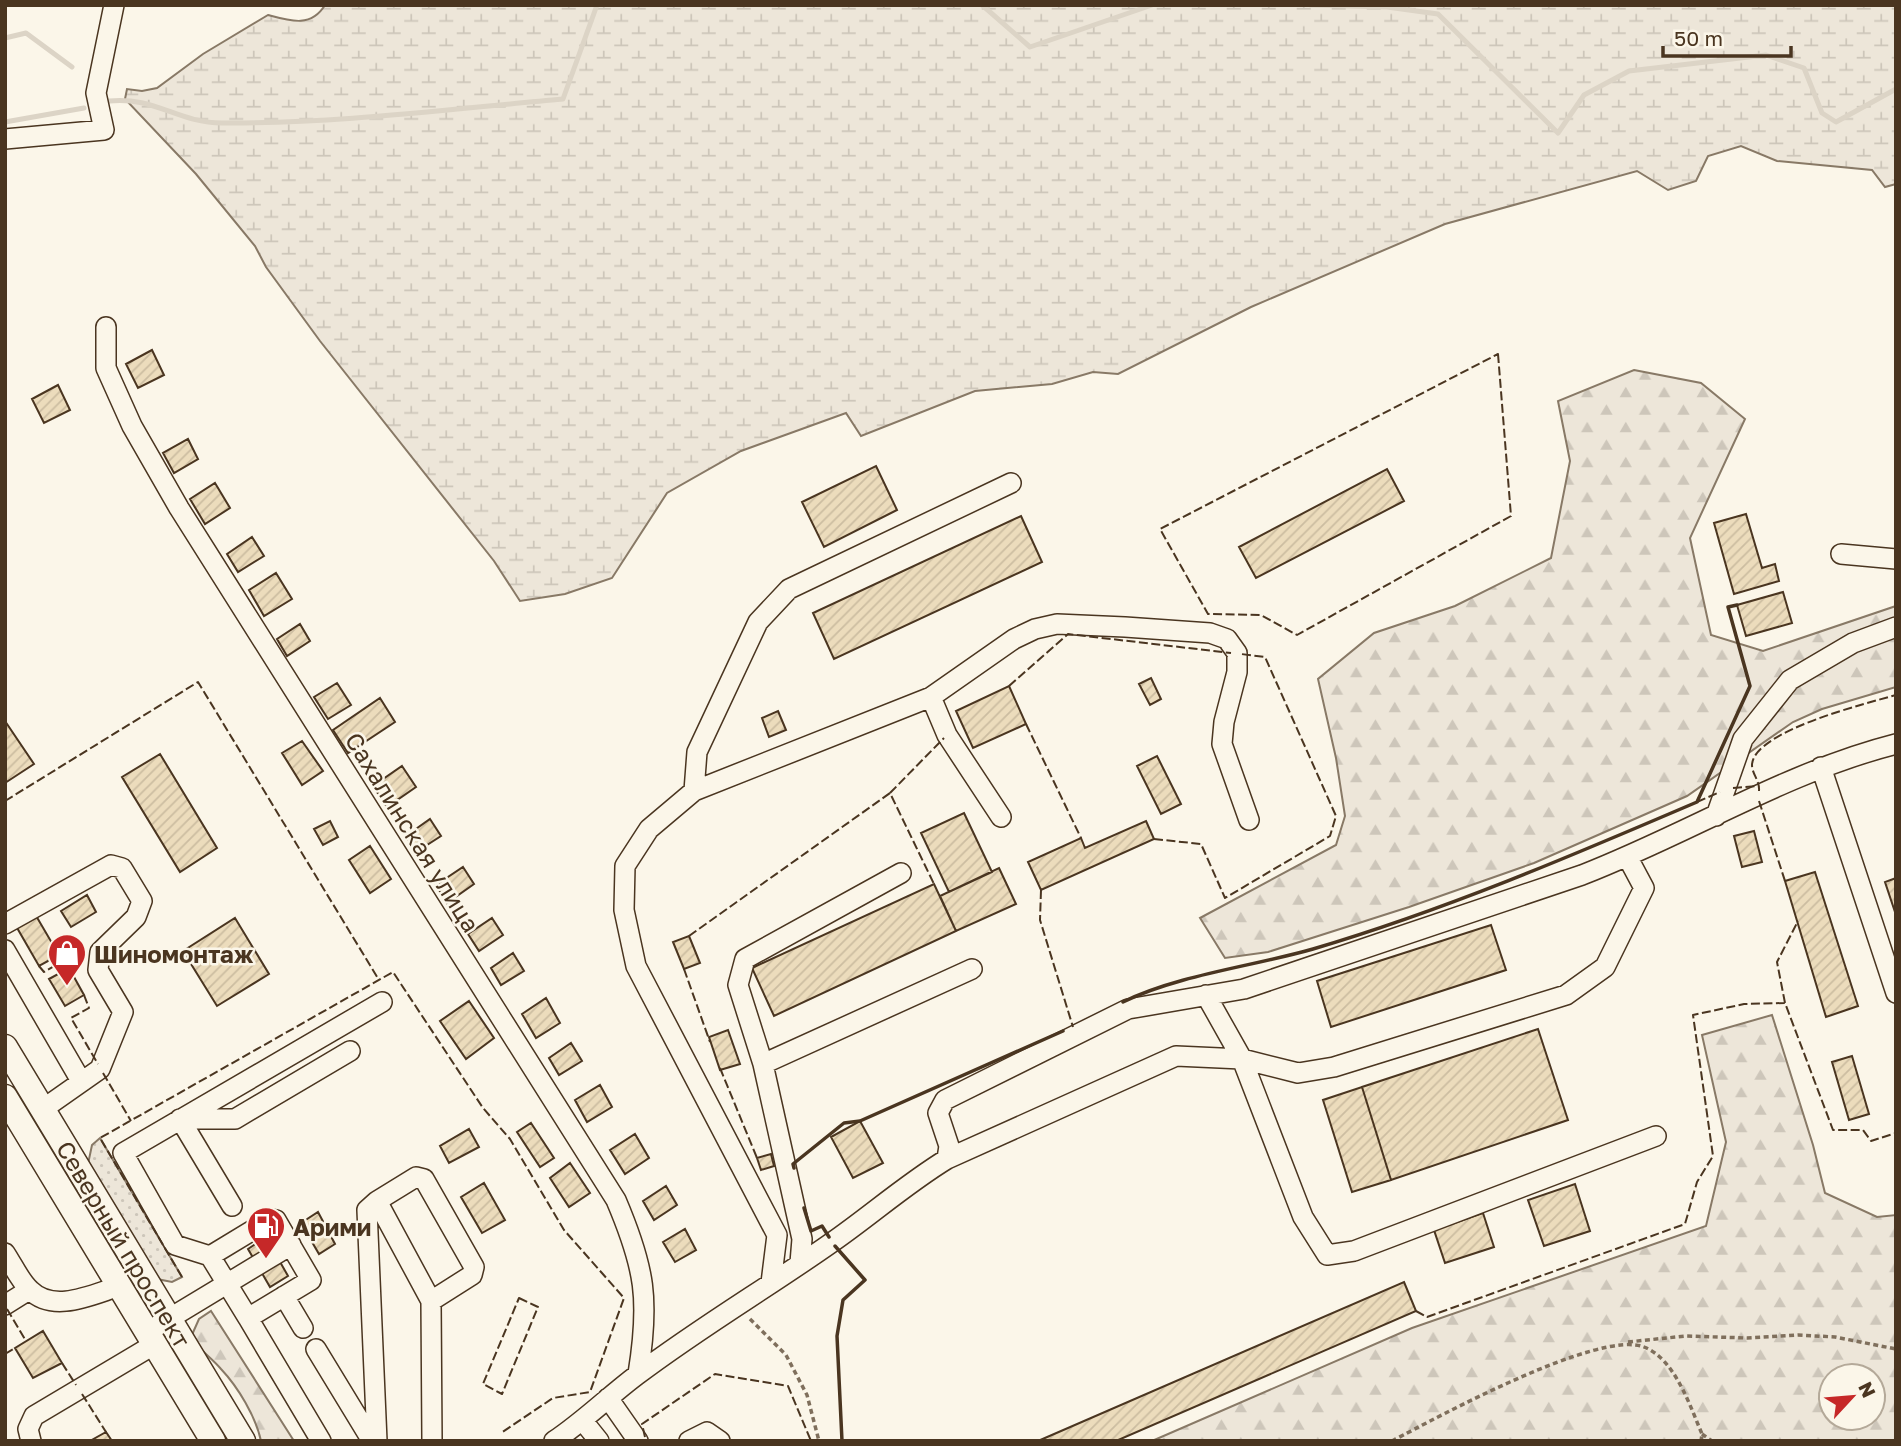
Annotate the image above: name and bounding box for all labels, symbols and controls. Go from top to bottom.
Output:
scale bar [1663,14,1791,58]
text: 50 m [1674,25,1723,51]
street label: Сахалинская улица [340,727,486,937]
shop icon: Шиномонтаж [46,932,88,987]
place label: Шиномонтаж [94,939,254,968]
street label: Северный проспект [51,1135,197,1353]
fuel station icon: Арими [245,1205,287,1260]
place label: Арими [293,1212,371,1241]
north arrow [1817,1362,1887,1432]
text: N [1854,1378,1881,1401]

